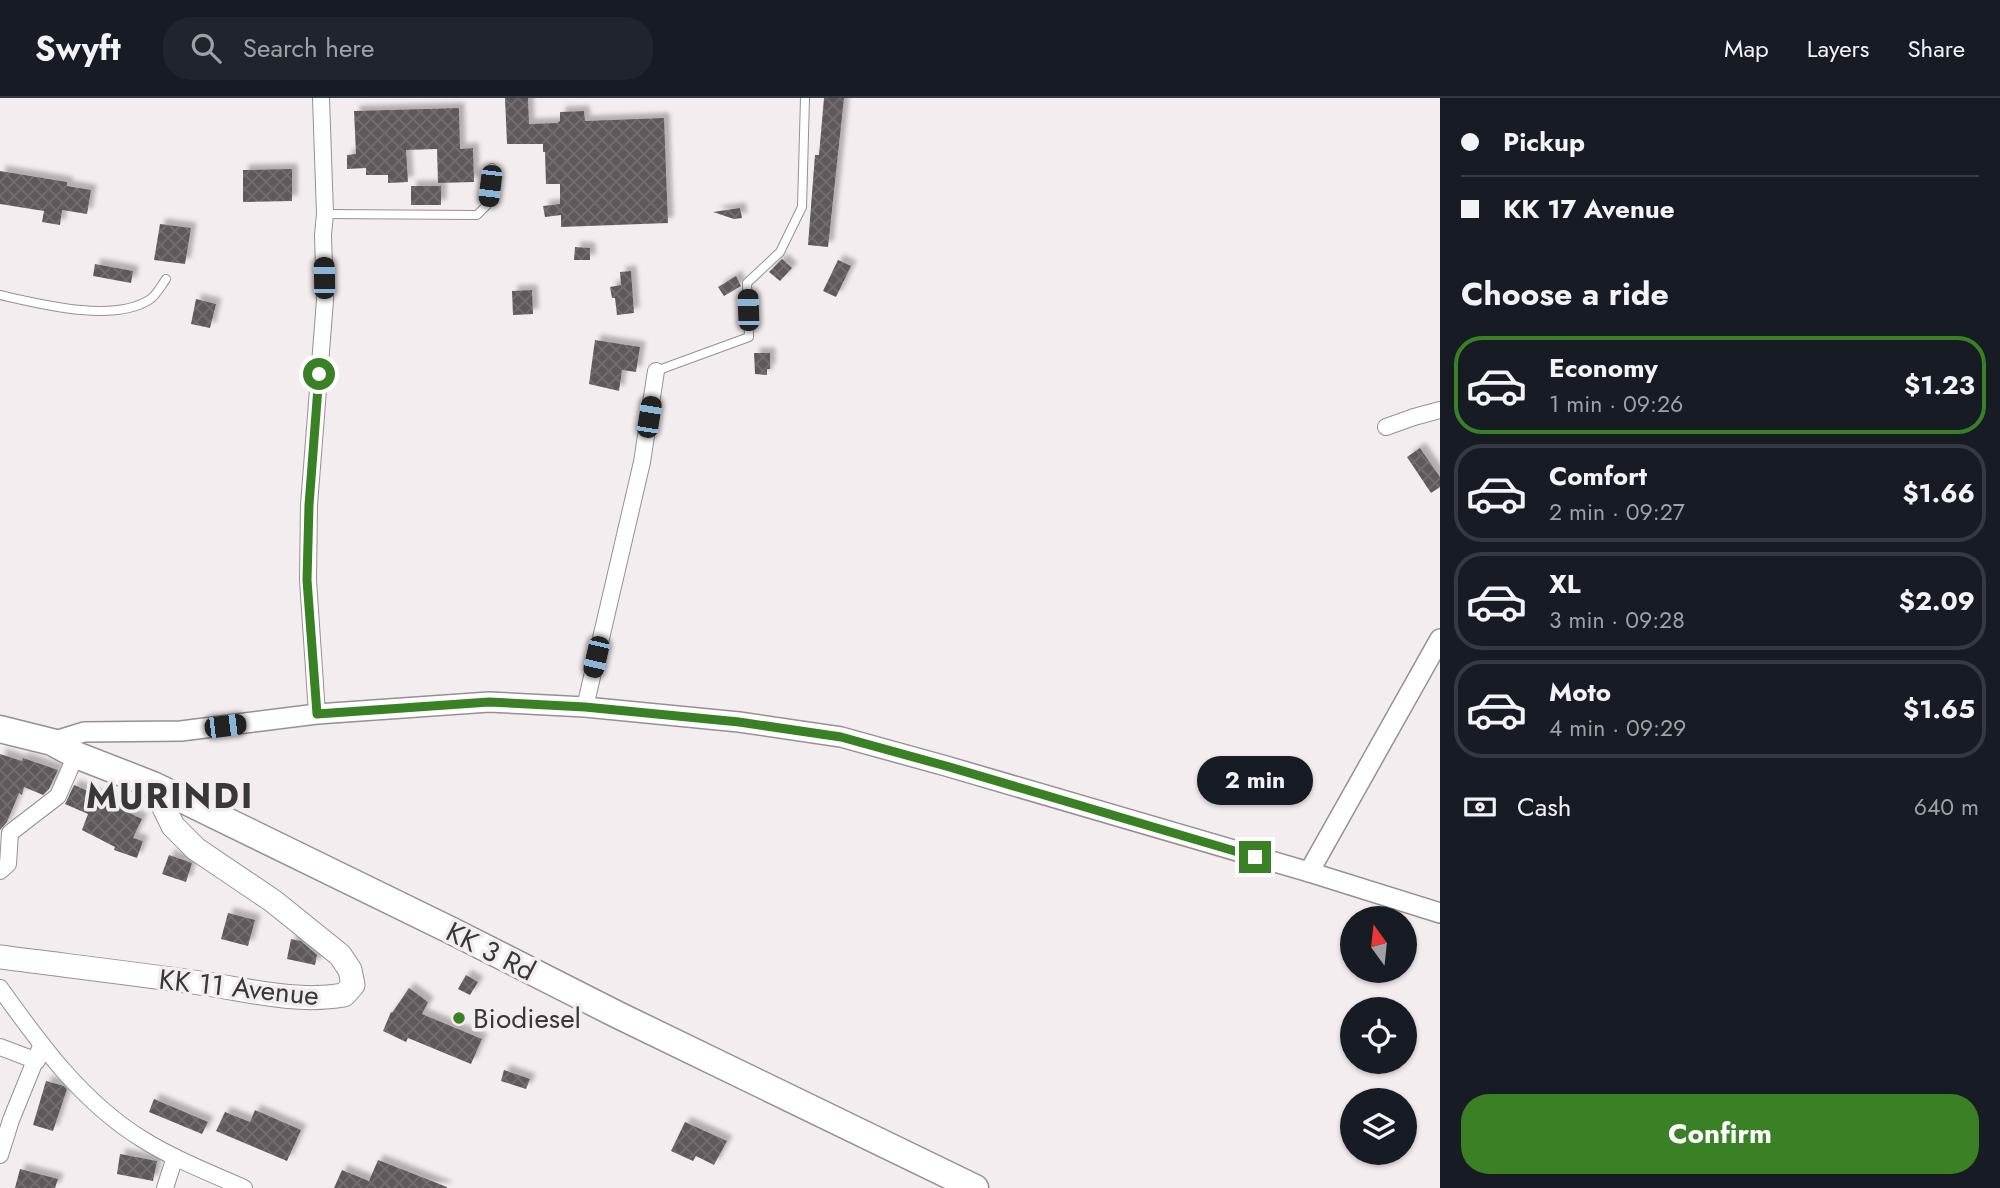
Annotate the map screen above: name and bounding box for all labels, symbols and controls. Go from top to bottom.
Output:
search box [163,17,653,80]
text: Swyft [35,25,121,72]
icon: search [187,29,225,67]
text: Search here [243,29,374,67]
text: Map [1724,31,1769,66]
text: Layers [1807,31,1869,66]
text: Share [1907,31,1965,66]
text: Pickup [1503,123,1585,161]
car [478,164,503,208]
text: KK 17 Avenue [1503,190,1675,228]
car [314,257,335,299]
text: Choose a ride [1461,271,1669,317]
car [737,289,760,331]
text: Economy [1549,349,1658,387]
icon: car [1465,354,1528,417]
route start [303,358,335,390]
text: $1.23 [1904,366,1975,404]
text: 1 min · 09:26 [1549,387,1683,421]
car [636,395,663,439]
text: Comfort [1549,457,1647,495]
icon: car [1465,462,1528,525]
text: $1.66 [1902,474,1975,512]
text: 2 min · 09:27 [1549,495,1685,529]
text: XL [1549,565,1581,603]
icon: car [1465,570,1528,633]
text: $2.09 [1899,582,1975,620]
text: 3 min · 09:28 [1549,603,1685,637]
car [582,634,611,680]
text: Moto [1549,673,1611,711]
icon: car [1465,678,1528,741]
text: $1.65 [1903,690,1975,728]
text: 4 min · 09:29 [1549,711,1686,745]
car [203,713,248,739]
callout: 2 min [1197,756,1313,804]
text: 2 min [1225,763,1285,797]
district label: MURINDI [86,771,254,821]
icon: cash [1461,788,1499,826]
text: Cash [1517,788,1571,826]
text: 640 m [1914,790,1979,824]
route end [1239,841,1271,873]
north arrow [1340,906,1418,984]
map controls [1340,906,1417,1165]
street label: KK 3 Rd [439,912,543,991]
street label: KK 11 Avenue [157,959,321,1016]
button: locate [1340,997,1417,1074]
place label: Biodiesel [473,998,581,1039]
marker: Biodiesel [451,1010,467,1026]
button: layers [1340,1088,1417,1165]
button: Confirm [1461,1094,1979,1174]

